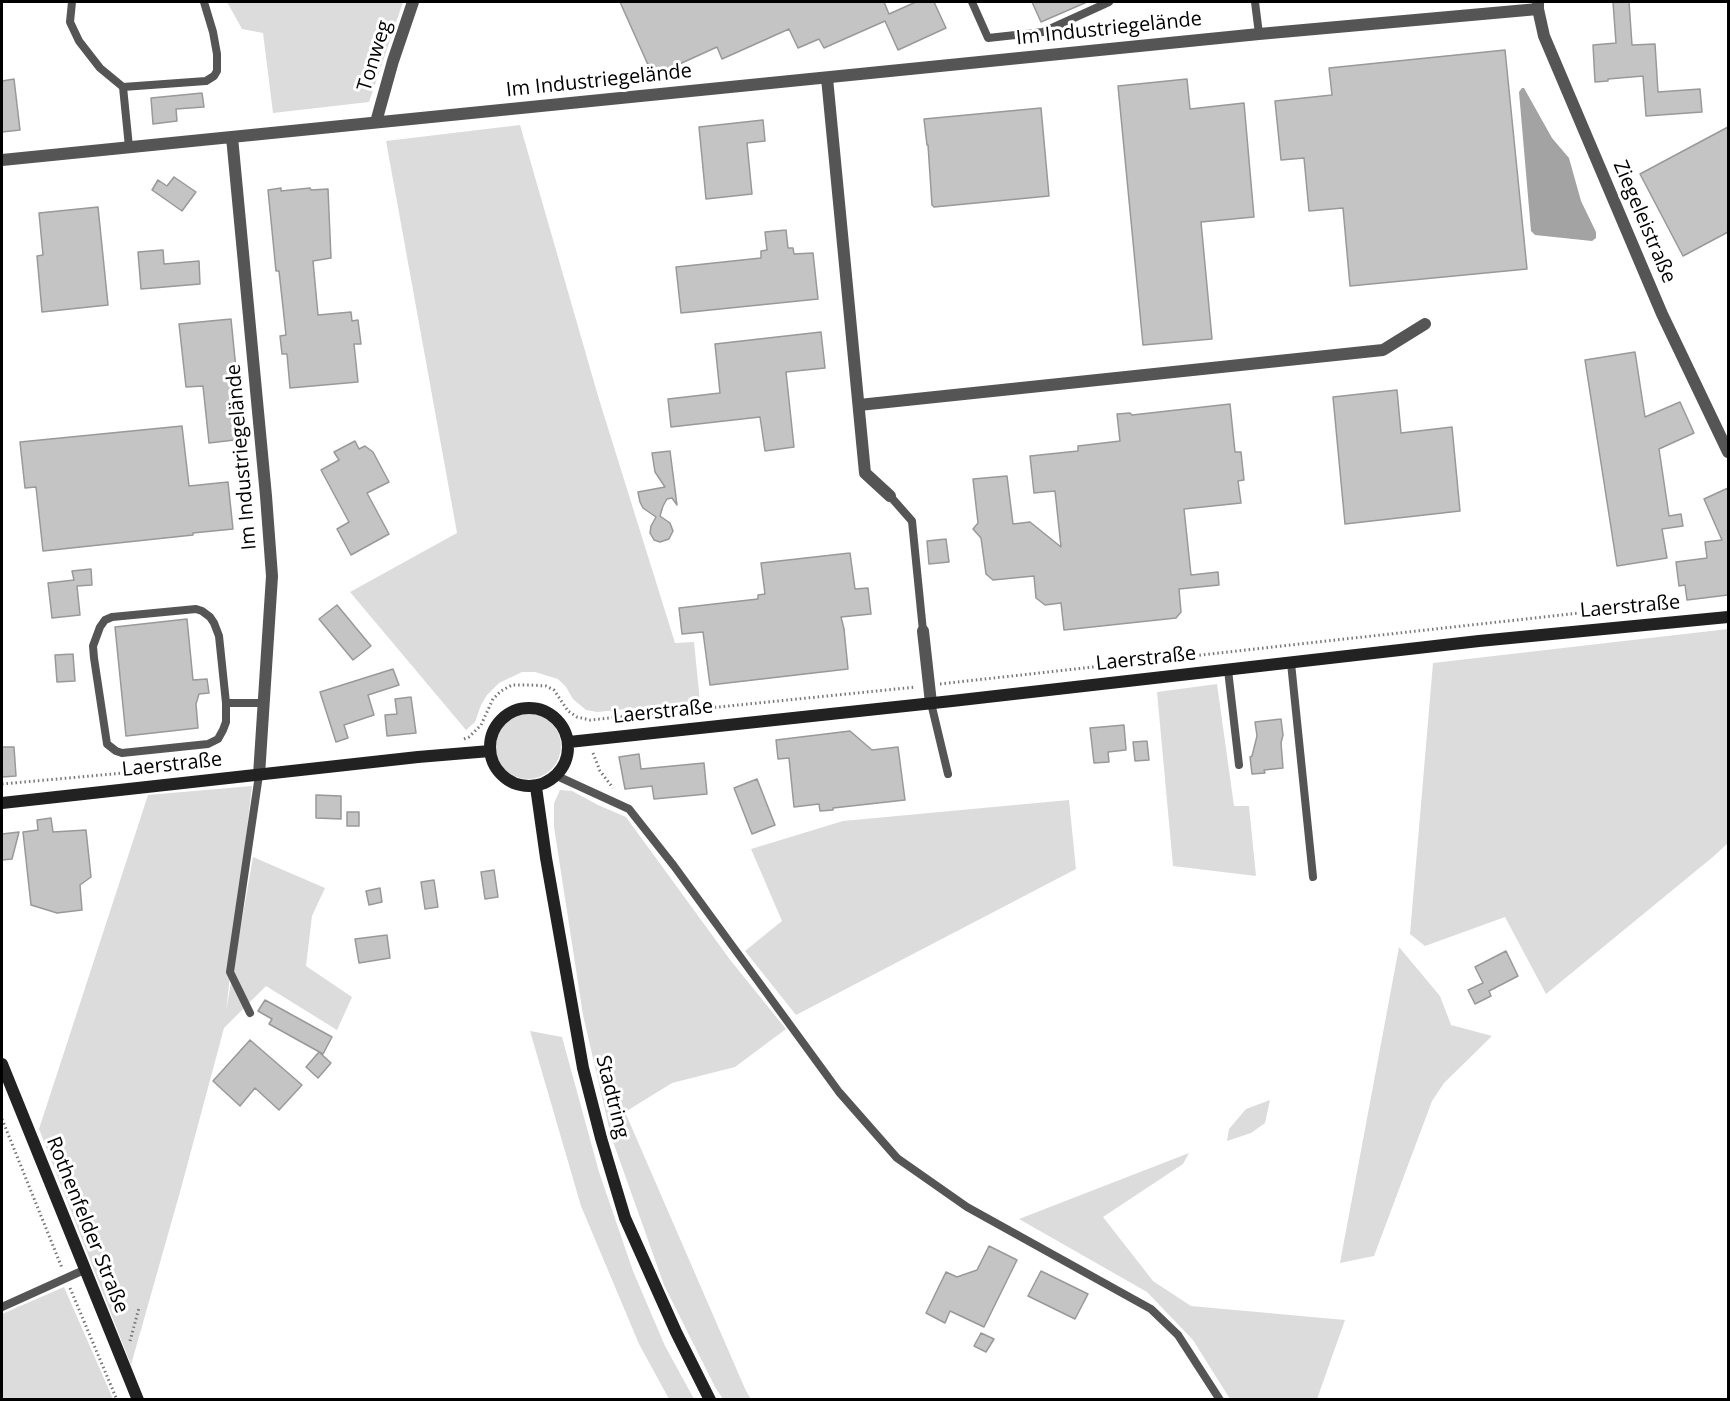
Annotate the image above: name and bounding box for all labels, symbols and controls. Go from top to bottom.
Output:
street label: Im Industriegelände [1015,7,1203,51]
street label: Tonweg [353,18,397,94]
street label: Im Industriegelände [505,59,693,103]
street label: Ziegeleistraße [1607,157,1681,287]
street label: Im Industriegelände [222,363,262,551]
street label: Laerstraße [1579,591,1681,623]
street label: Laerstraße [1095,642,1197,676]
street label: Laerstraße [612,695,714,729]
street label: Laerstraße [121,748,223,782]
street label: Stadtring [590,1053,634,1141]
street label: Rothenfelder Straße [41,1133,133,1317]

